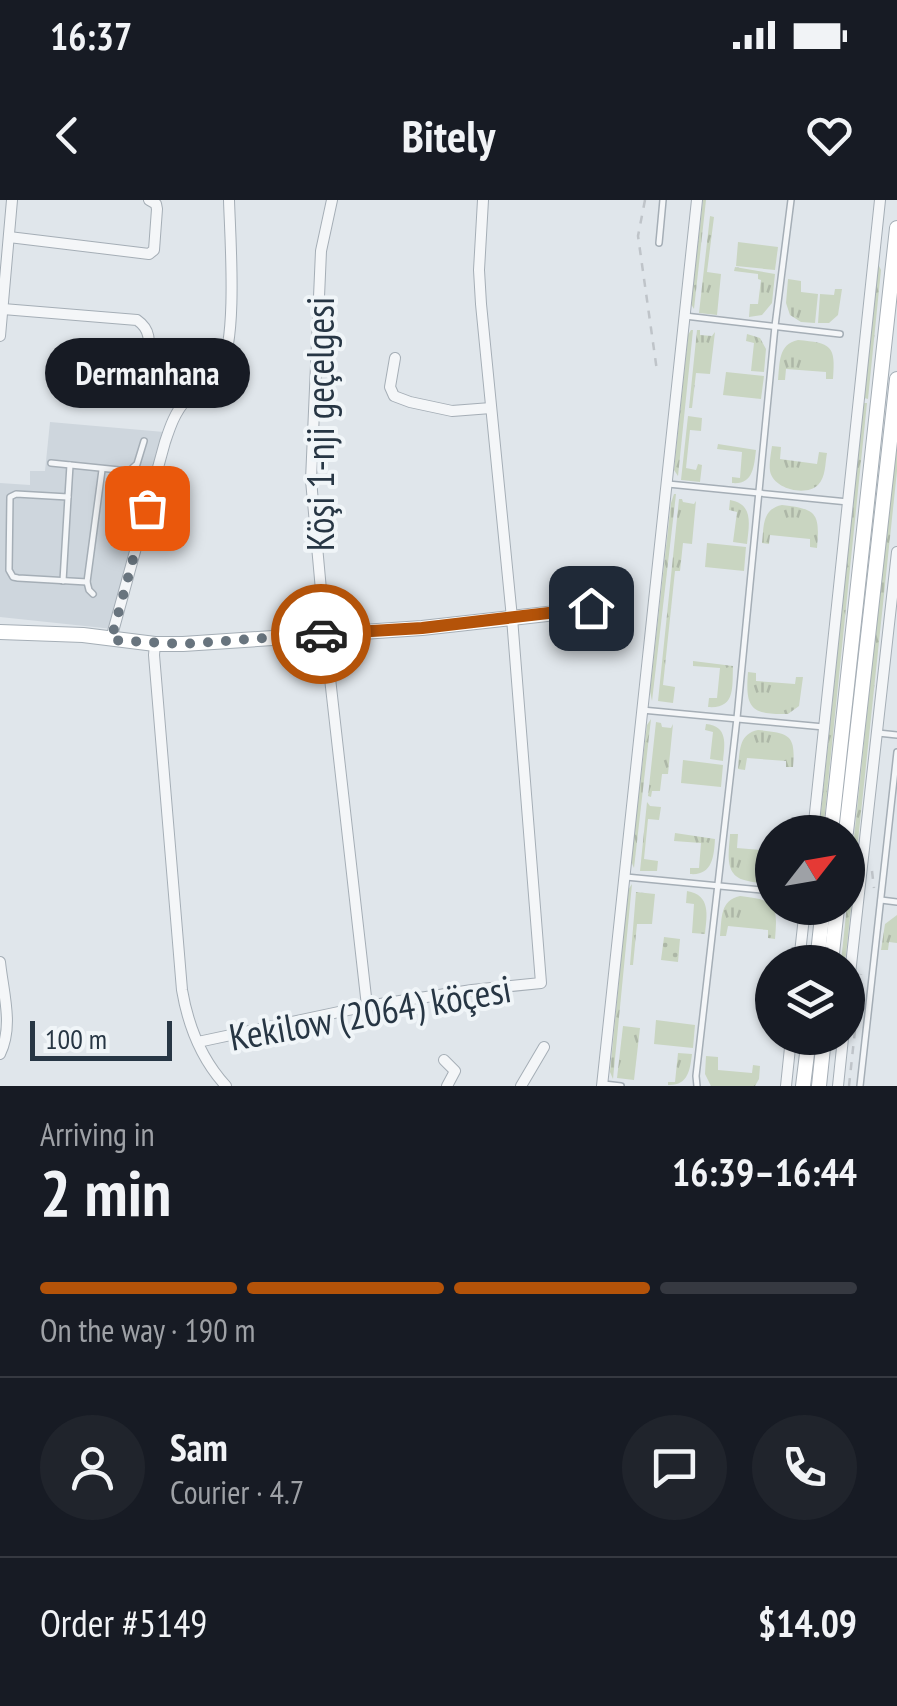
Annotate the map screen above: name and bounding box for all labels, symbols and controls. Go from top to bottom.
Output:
text: 16:37 [50,11,132,60]
text: Bitely [402,106,495,164]
icon: back [40,108,95,163]
icon: heart [802,108,857,163]
street label: Köşi 1-nji geçelgesi [295,297,344,551]
callout: Dermanhana [44,338,250,408]
text: Dermanhana [75,352,220,394]
pin [105,466,190,551]
icon: bag [120,481,175,536]
pin [549,566,634,651]
icon: home [564,581,619,636]
courier [271,584,371,684]
icon: car [294,607,349,662]
north arrow [755,815,865,925]
map controls [755,815,865,1055]
button: layers [755,945,865,1055]
street label: Kekilow (2064) köçesi [225,963,515,1061]
scale bar [30,1016,172,1060]
text: 100 m [45,1020,107,1057]
text: Arriving in [40,1113,155,1155]
text: 16:39–16:44 [672,1147,857,1196]
text: 2 min [40,1150,171,1234]
text: On the way · 190 m [40,1309,255,1351]
button: person [40,1415,145,1520]
button: chat [622,1415,727,1520]
button: phone [752,1415,857,1520]
text: Sam [170,1422,228,1471]
text: Courier · 4.7 [170,1471,304,1513]
text: Order #5149 [40,1598,207,1647]
text: $14.09 [758,1598,857,1647]

